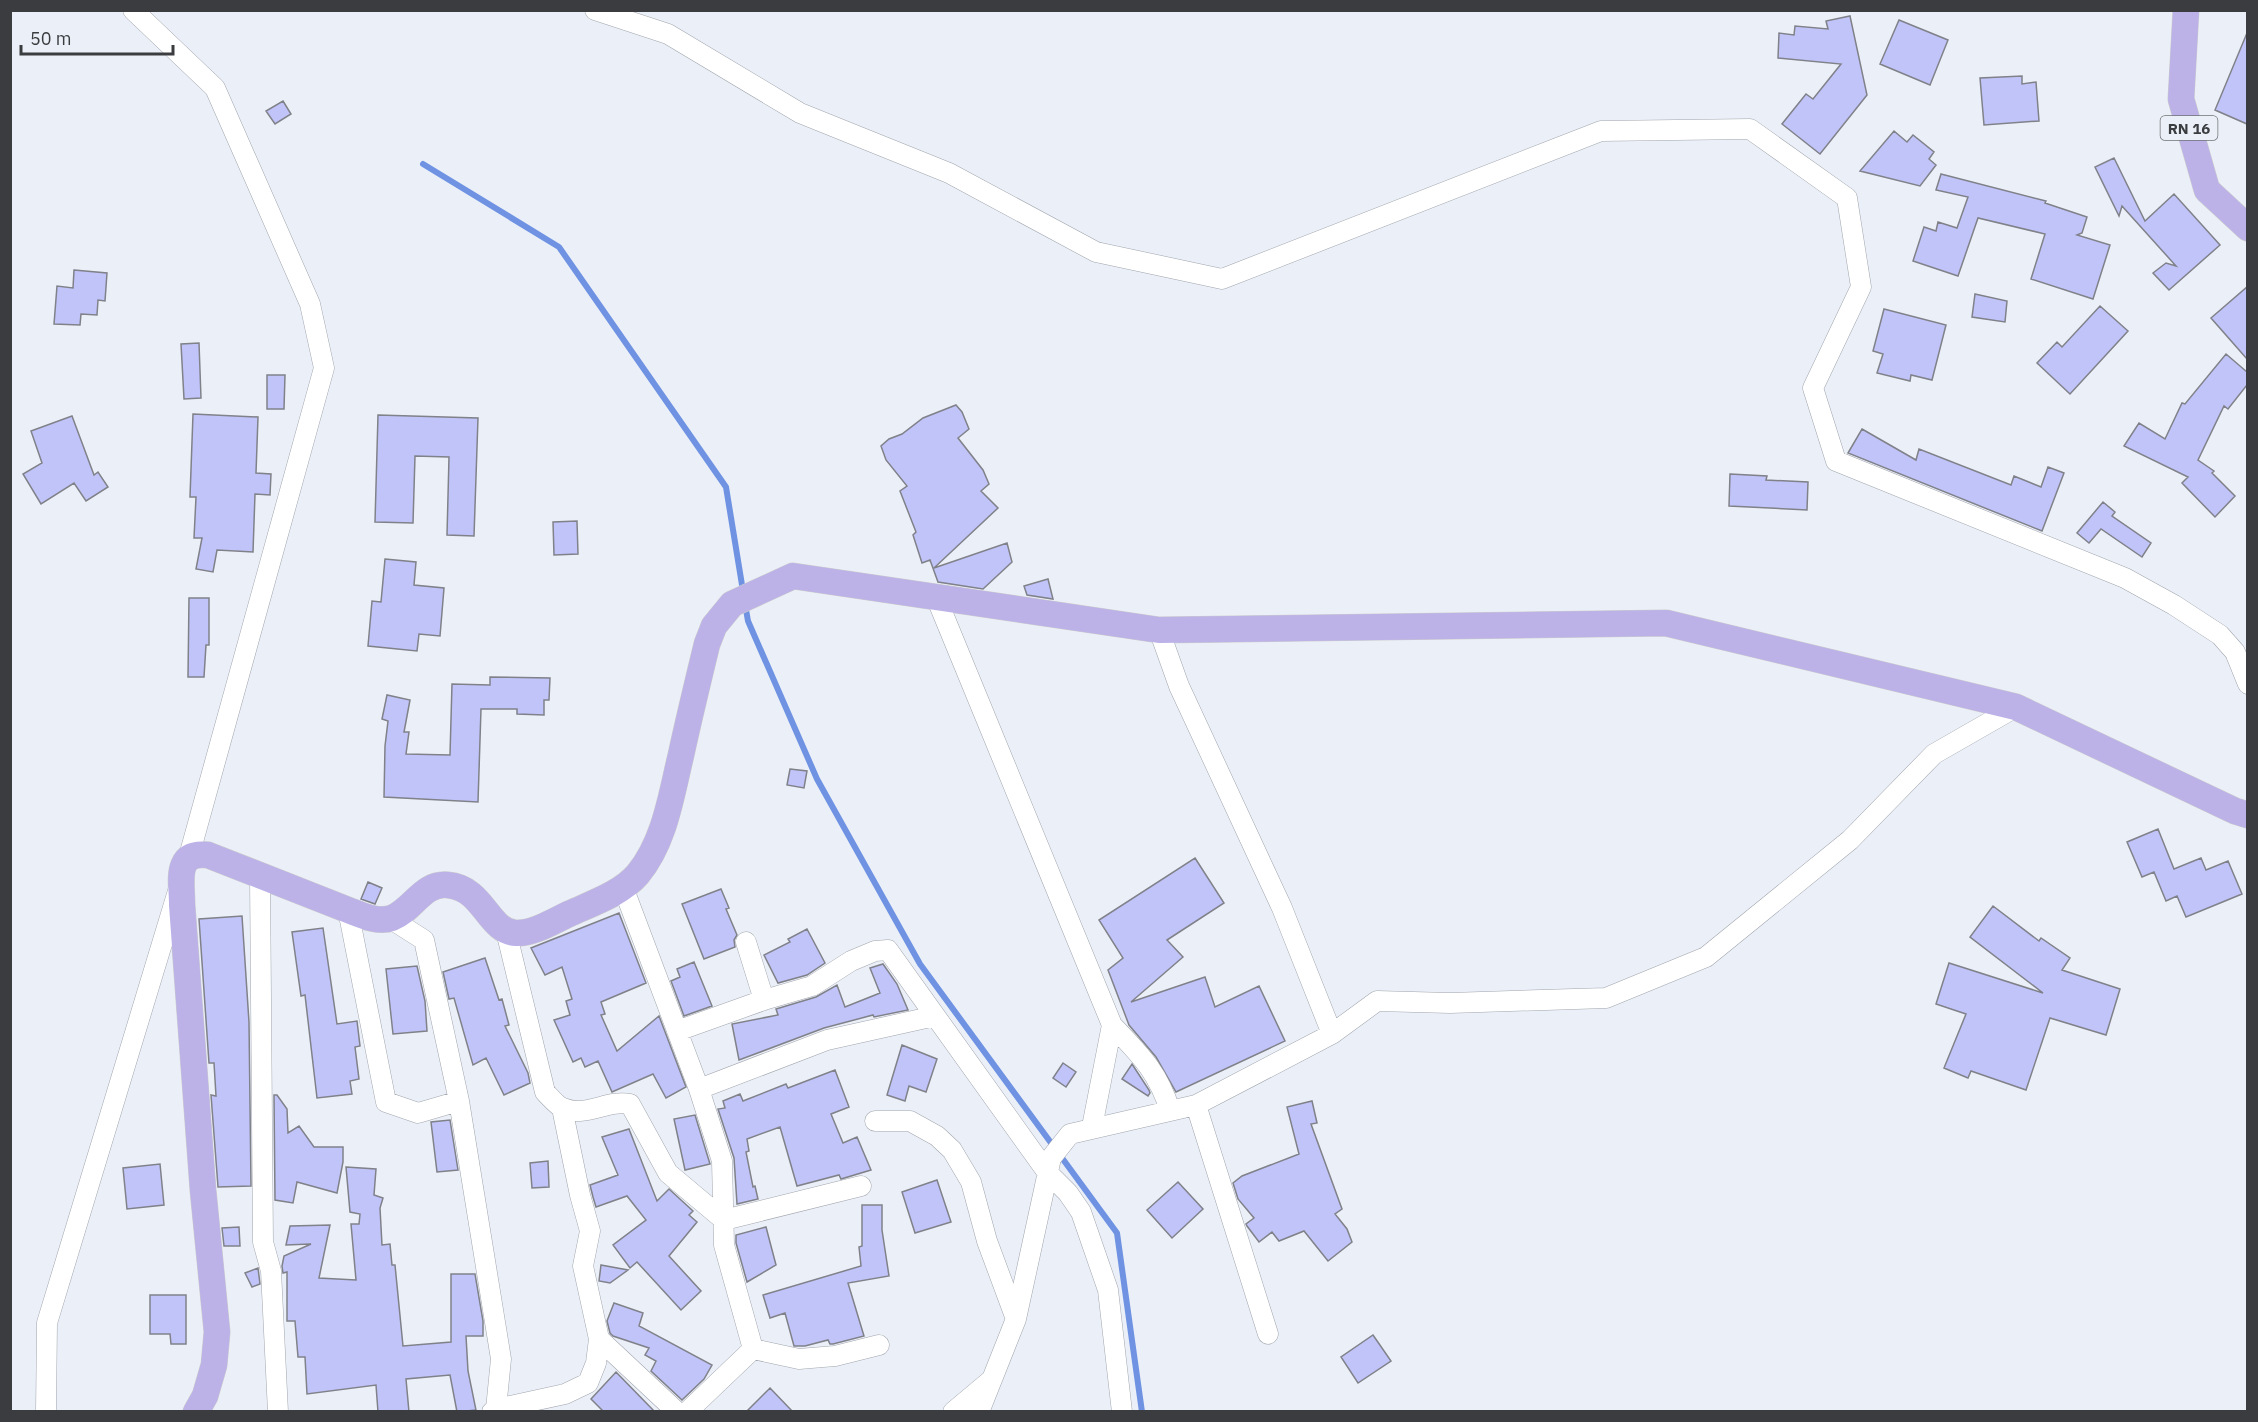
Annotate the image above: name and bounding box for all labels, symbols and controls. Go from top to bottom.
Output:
scale bar [21,18,172,56]
text: 50 m [30,27,72,50]
road number: RN 16 [2160,116,2218,140]

